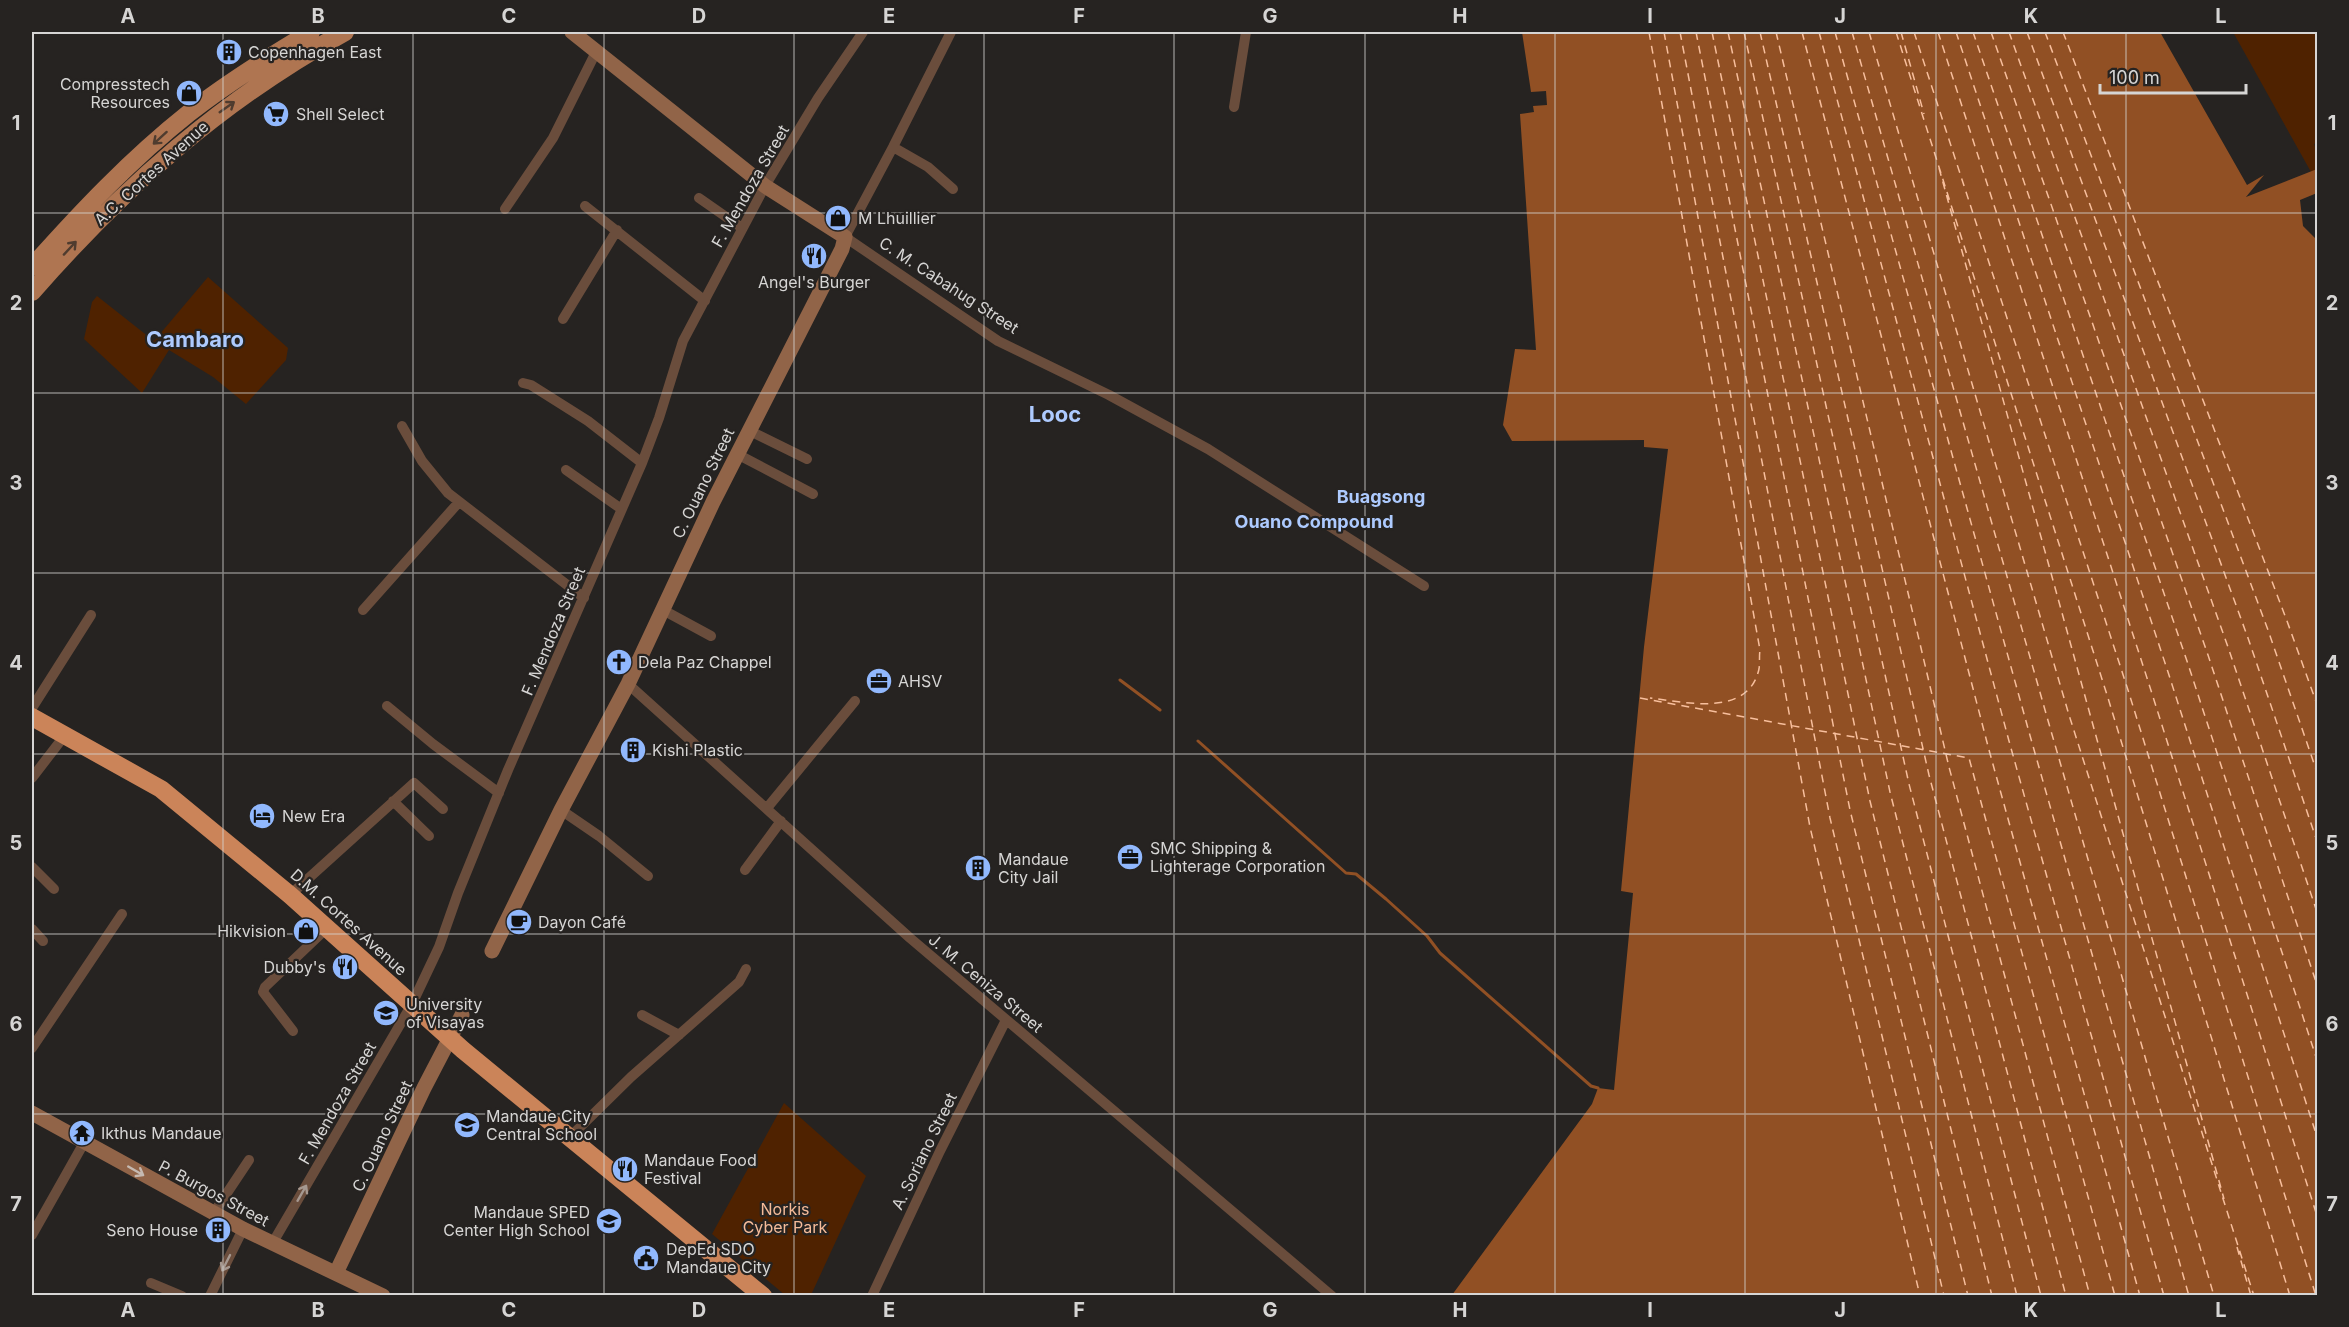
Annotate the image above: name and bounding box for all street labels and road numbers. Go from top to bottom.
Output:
street label: A.C. Cortes Avenue [90,116,212,230]
street label: F. Mendoza Street [707,121,793,251]
street label: C. M. Cabahug Street [875,232,1023,338]
street label: C. Ouano Street [668,425,738,541]
street label: F. Mendoza Street [517,564,589,698]
street label: D.M. Cortes Avenue [287,864,411,980]
street label: J. M. Ceniza Street [925,929,1047,1037]
street label: F. Mendoza Street [294,1038,380,1168]
street label: C. Ouano Street [348,1077,416,1195]
street label: A. Soriano Street [887,1089,961,1213]
street label: P. Burgos Street [155,1156,273,1230]

